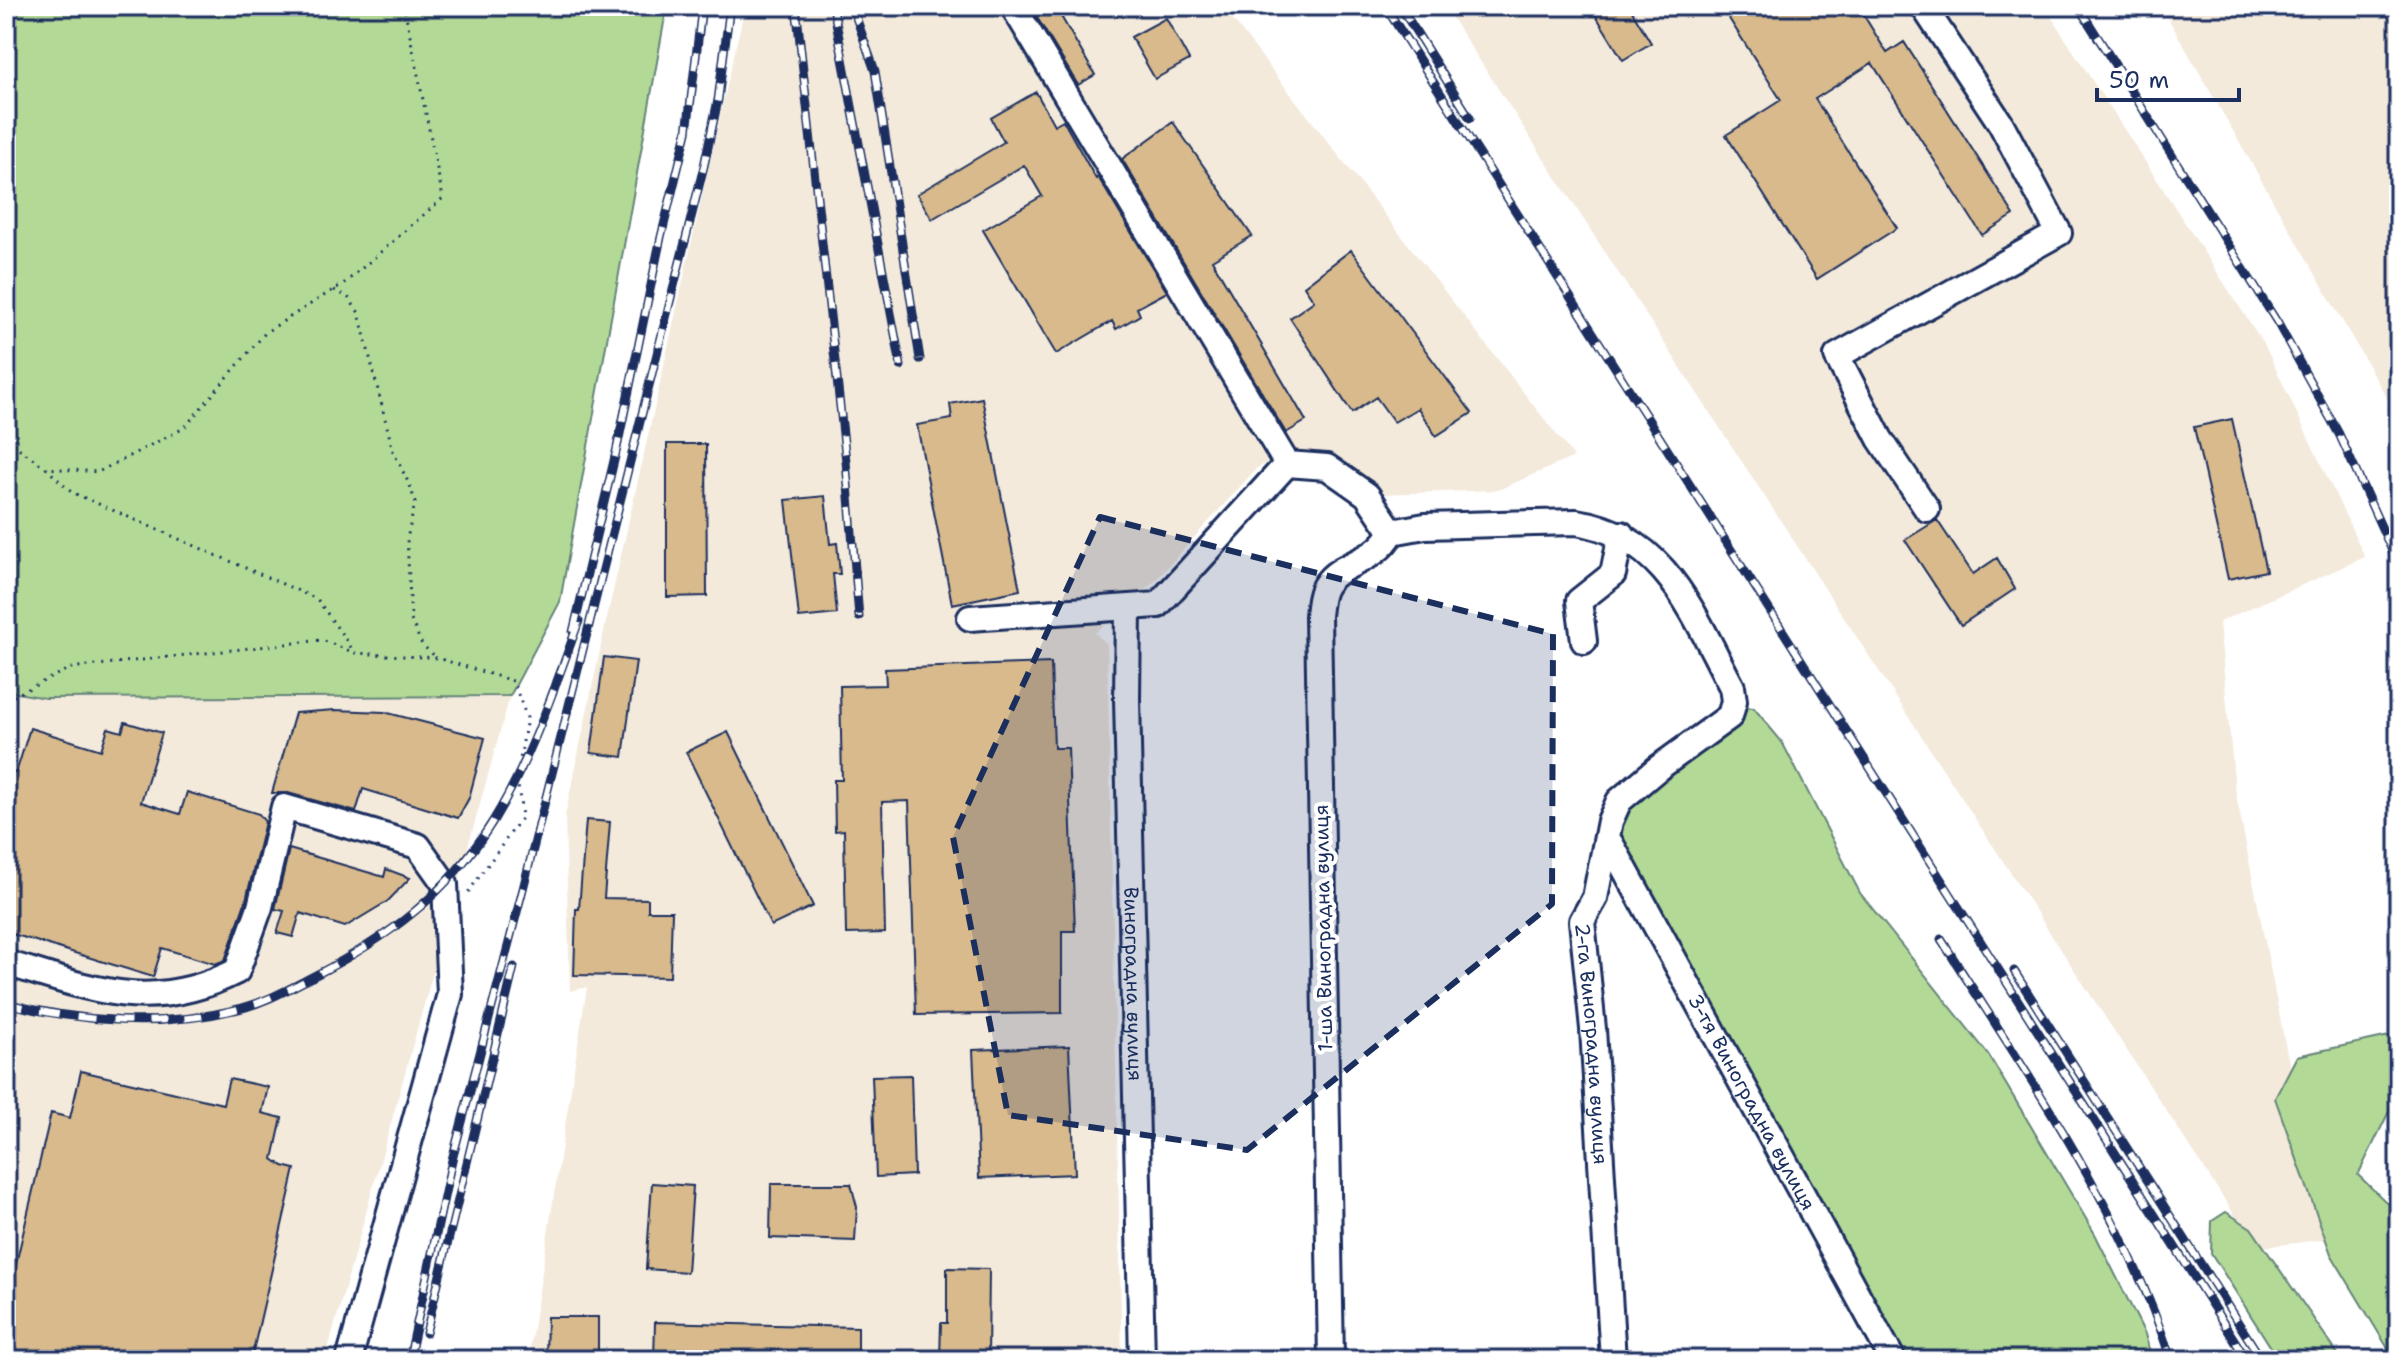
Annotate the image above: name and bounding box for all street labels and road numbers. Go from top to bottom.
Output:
street label: 1-ша Виноградна вулиця [1308,804,1338,1052]
street label: Виноградна вулиця [1118,886,1149,1081]
street label: 2-га Виноградна вулиця [1569,922,1614,1165]
street label: 3-тя Виноградна вулиця [1682,989,1822,1215]

